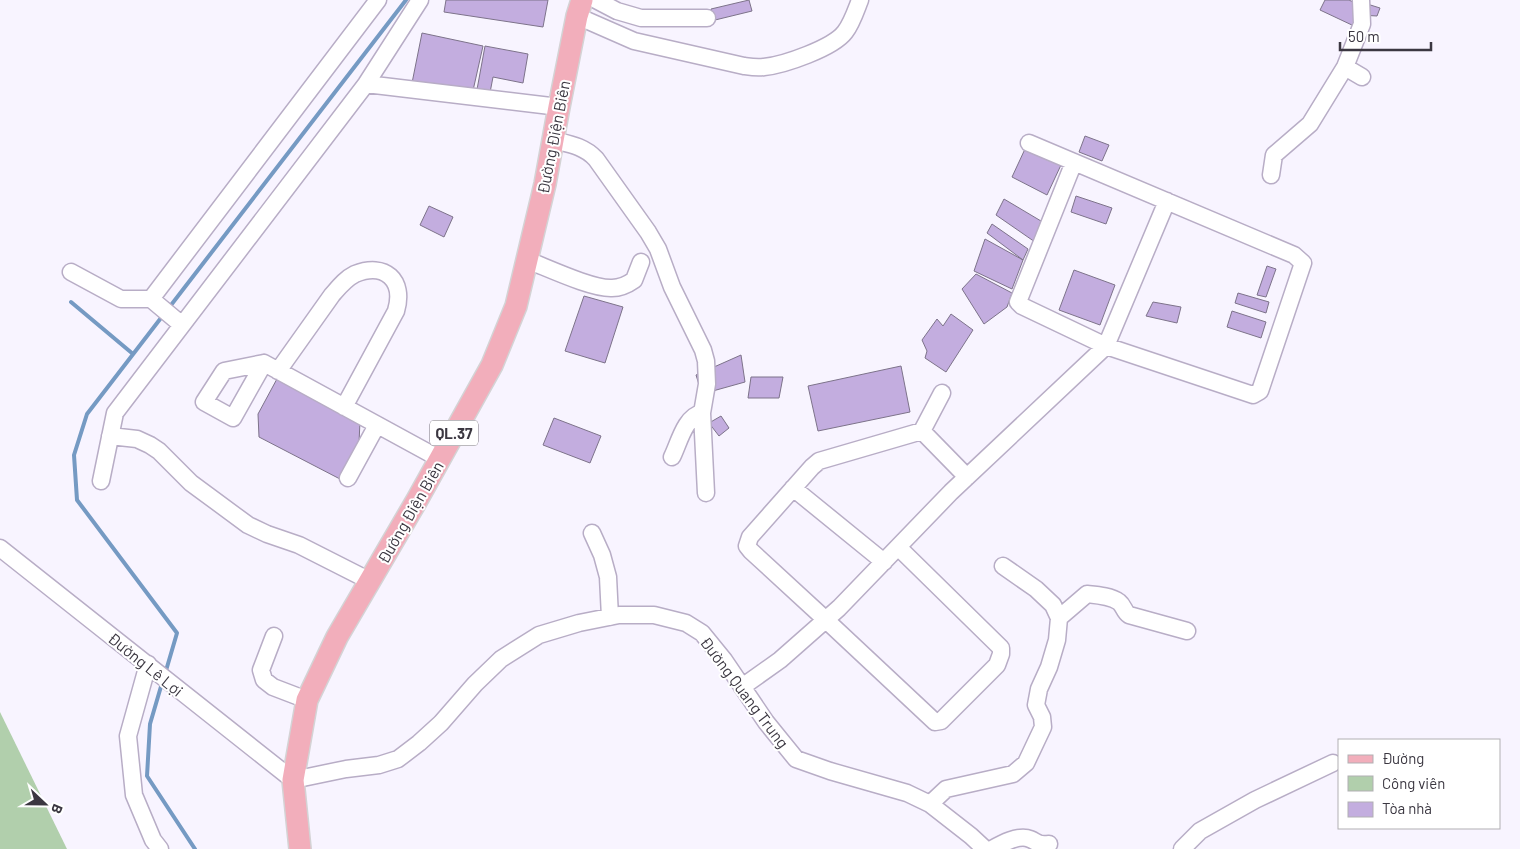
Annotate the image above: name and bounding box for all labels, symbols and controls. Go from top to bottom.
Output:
scale bar [1340,20,1431,52]
text: 50 m [1348,27,1380,45]
street label: Đường Điện Biên [533,79,573,195]
road number: QL.37 [430,420,478,446]
street label: Đường Điện Biên [373,457,447,567]
street label: Đường Lê Lợi [105,628,187,700]
street label: Đường Quang Trung [697,633,793,751]
legend [1338,739,1500,829]
text: Đường [1382,749,1424,767]
text: Công viên [1382,774,1445,792]
north arrow [20,779,70,829]
text: Tòa nhà [1382,799,1432,817]
text: B [48,802,67,816]

